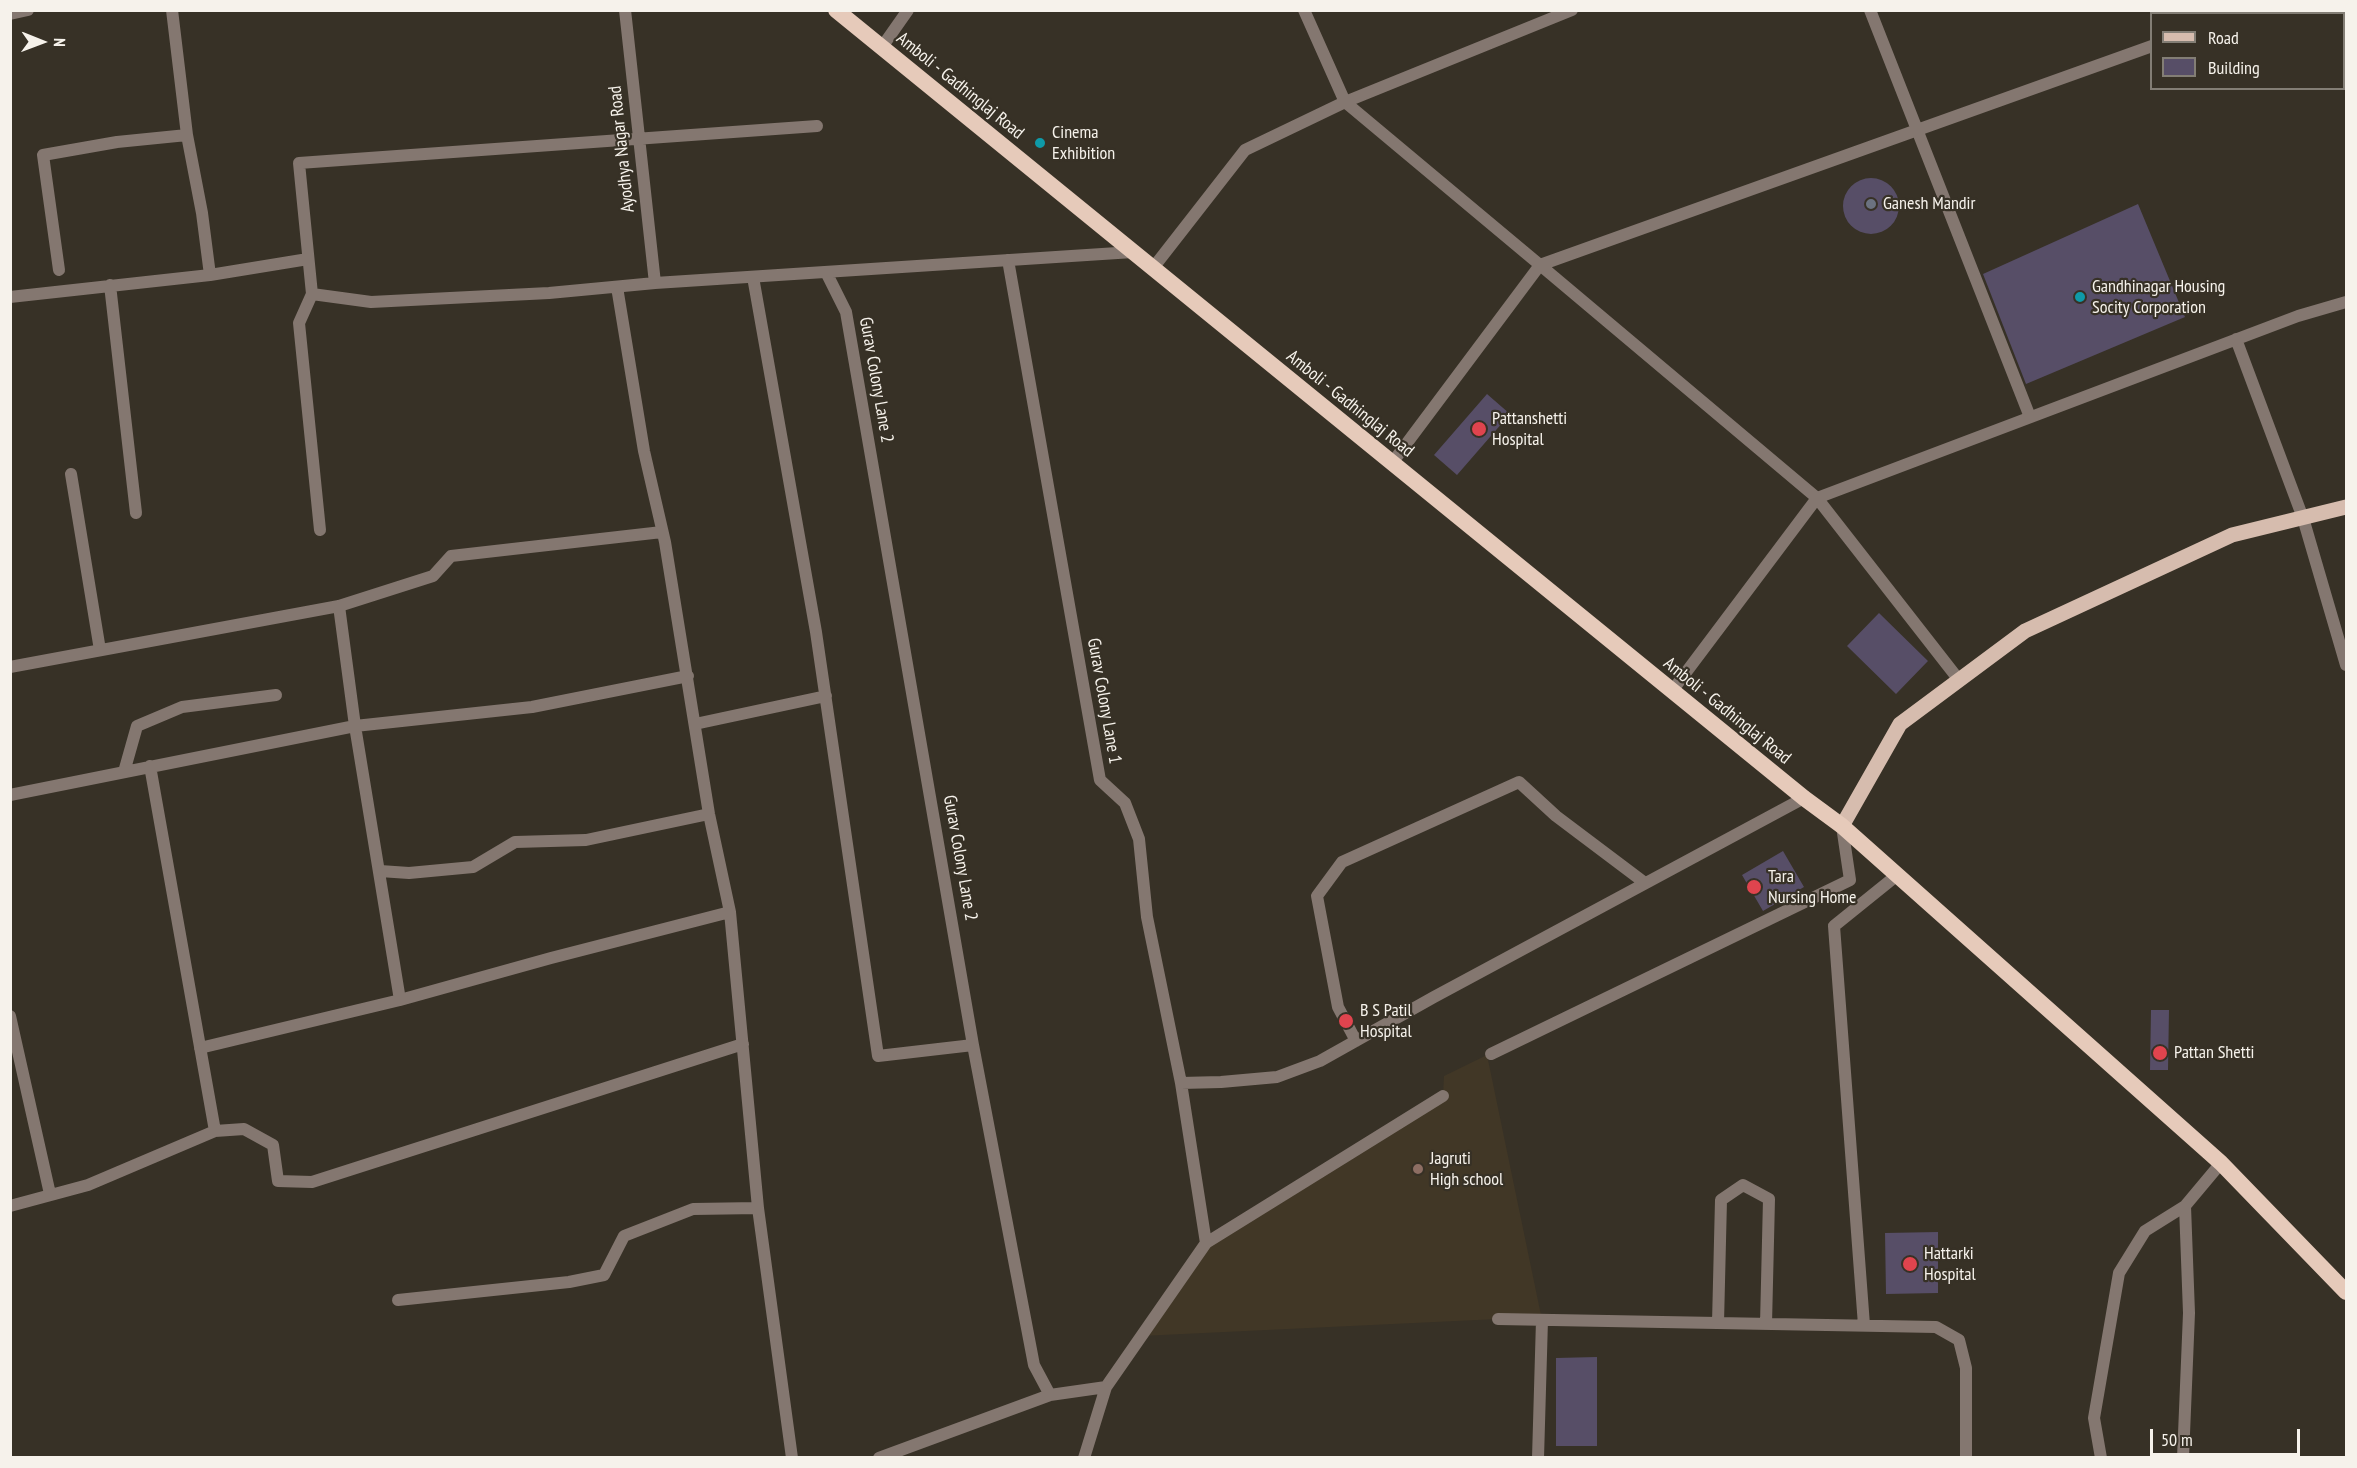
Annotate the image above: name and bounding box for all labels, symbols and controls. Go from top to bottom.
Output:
north arrow [12,12,72,72]
legend [2150,12,2345,90]
text: Road [2208,26,2239,49]
street label: Amboli - Gadhinglaj Road [892,28,1028,144]
text: N [50,38,70,47]
text: Building [2208,56,2260,79]
street label: Ayodhya Nagar Road [605,85,639,213]
place label: Cinema Exhibition [1052,122,1115,164]
marker: Cinema Exhibition [1033,136,1047,150]
place label: Ganesh Mandir [1883,193,1975,215]
marker: Ganesh Mandir [1864,197,1878,211]
place label: Gandhinagar Housing Socity Corporation [2092,276,2225,318]
marker: Gandhinagar Housing Socity Corporation [2073,290,2087,304]
street label: Gurav Colony Lane 2 [854,315,898,445]
street label: Amboli - Gadhinglaj Road [1282,346,1418,462]
place label: Pattanshetti Hospital [1492,408,1567,450]
marker: Pattanshetti Hospital [1470,420,1488,438]
street label: Gurav Colony Lane 1 [1082,636,1126,766]
street label: Amboli - Gadhinglaj Road [1659,653,1795,769]
street label: Gurav Colony Lane 2 [938,793,982,923]
place label: Tara Nursing Home [1768,866,1856,908]
marker: Tara Nursing Home [1745,878,1763,896]
place label: B S Patil Hospital [1360,1000,1412,1042]
marker: B S Patil Hospital [1337,1012,1355,1030]
place label: Pattan Shetti [2174,1042,2255,1064]
marker: Pattan Shetti [2151,1044,2169,1062]
place label: Jagruti High school [1430,1148,1503,1190]
marker: Jagruti High school [1411,1162,1425,1176]
place label: Hattarki Hospital [1924,1243,1976,1286]
marker: Hattarki Hospital [1901,1255,1919,1273]
scale bar [2153,1417,2303,1455]
text: 50 m [2161,1428,2193,1451]

